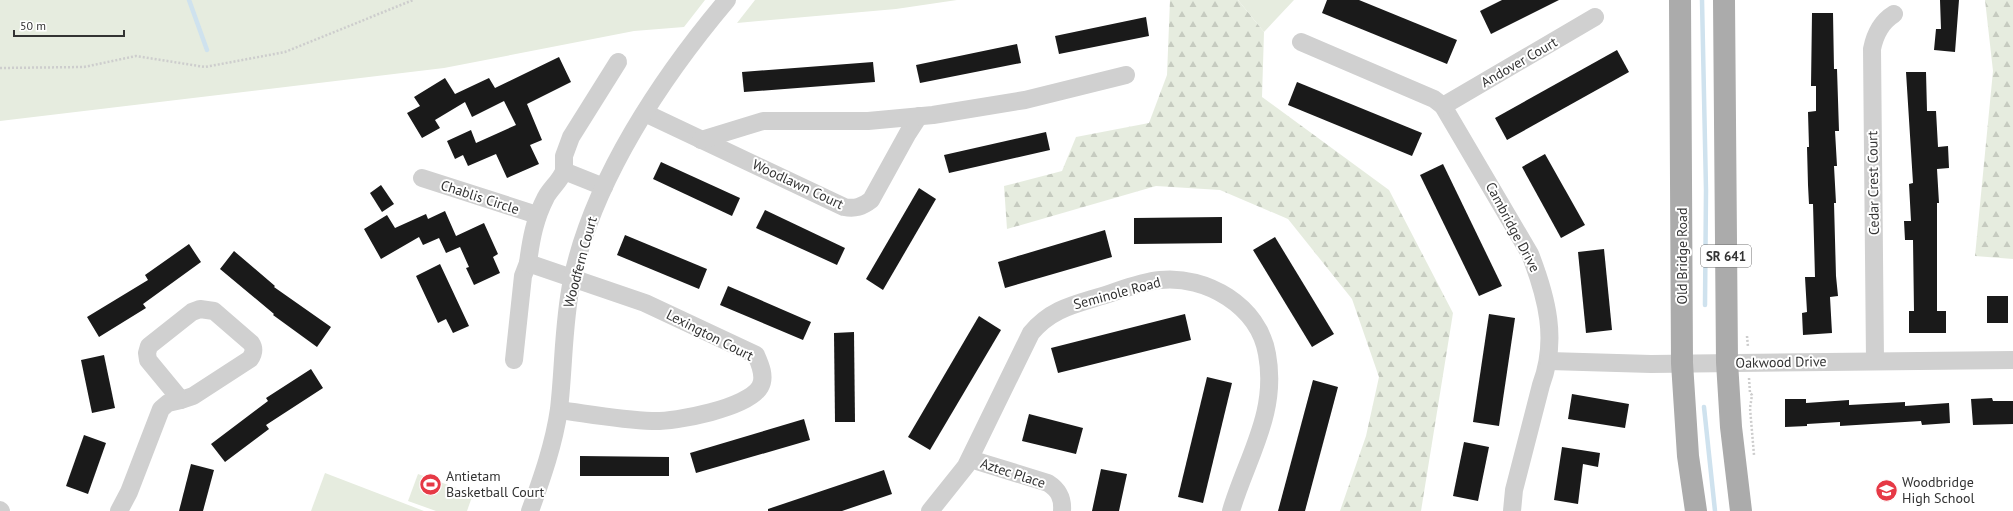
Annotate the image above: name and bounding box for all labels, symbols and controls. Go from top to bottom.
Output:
scale bar [14,12,124,38]
text: 50 m [20,18,46,33]
street label: Andover Court [1478,33,1561,91]
street label: Cedar Crest Court [1863,131,1883,235]
street label: Woodlawn Court [749,155,847,213]
street label: Chablis Circle [438,176,522,218]
street label: Cambridge Drive [1482,179,1544,275]
street label: Old Bridge Road [1673,207,1691,305]
street label: Woodfern Court [559,214,601,310]
road number: SR 641 [1701,245,1751,267]
street label: Seminole Road [1071,273,1163,313]
street label: Lexington Court [663,305,757,365]
street label: Oakwood Drive [1735,352,1827,372]
street label: Aztec Place [978,454,1048,492]
place label: Antietam Basketball Court [446,467,545,501]
sports icon: Antietam Basketball Court [417,471,443,497]
place label: Woodbridge High School [1902,473,1975,507]
school or university icon: Woodbridge High School [1874,477,1900,503]

